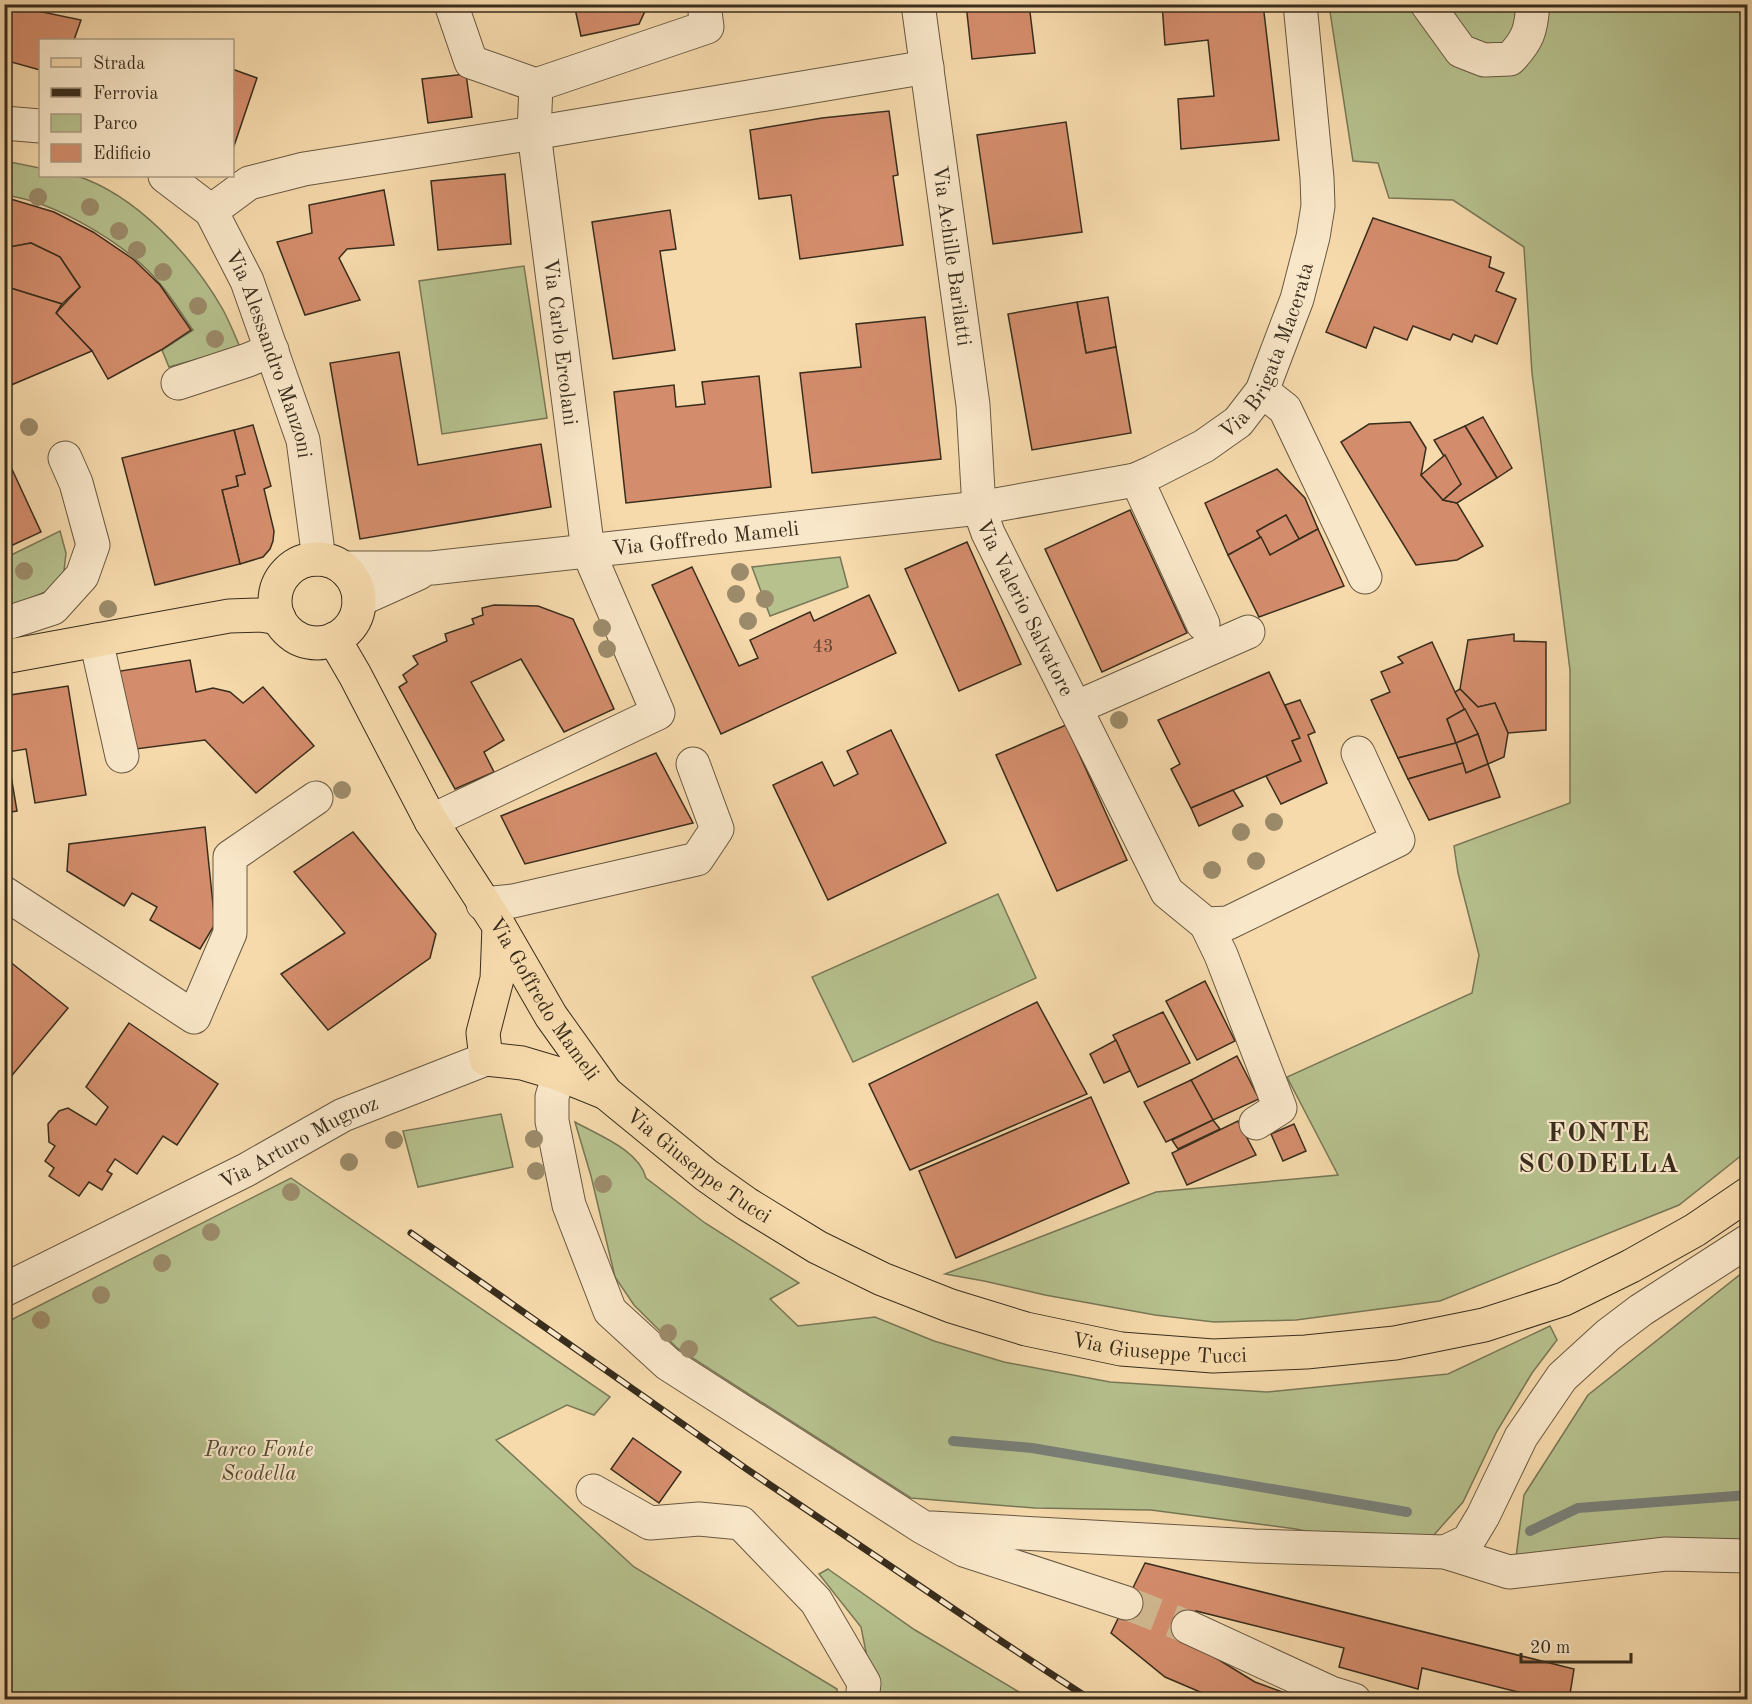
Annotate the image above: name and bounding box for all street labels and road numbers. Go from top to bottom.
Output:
street label: Via Achille Barilatti [928,164,974,347]
street label: Via Alessandro Manzoni [221,247,314,460]
street label: Via Carlo Ercolani [539,258,580,427]
street label: Via Brigata Macerata [1217,260,1318,443]
street label: Via Valerio Salvatore [972,517,1077,700]
street label: Via Goffredo Mameli [611,519,800,560]
street label: Via Goffredo Mameli [484,914,602,1085]
street label: Via Arturo Mugnoz [217,1093,382,1193]
street label: Via Giuseppe Tucci [622,1105,774,1228]
street label: Via Giuseppe Tucci [1070,1330,1247,1368]

